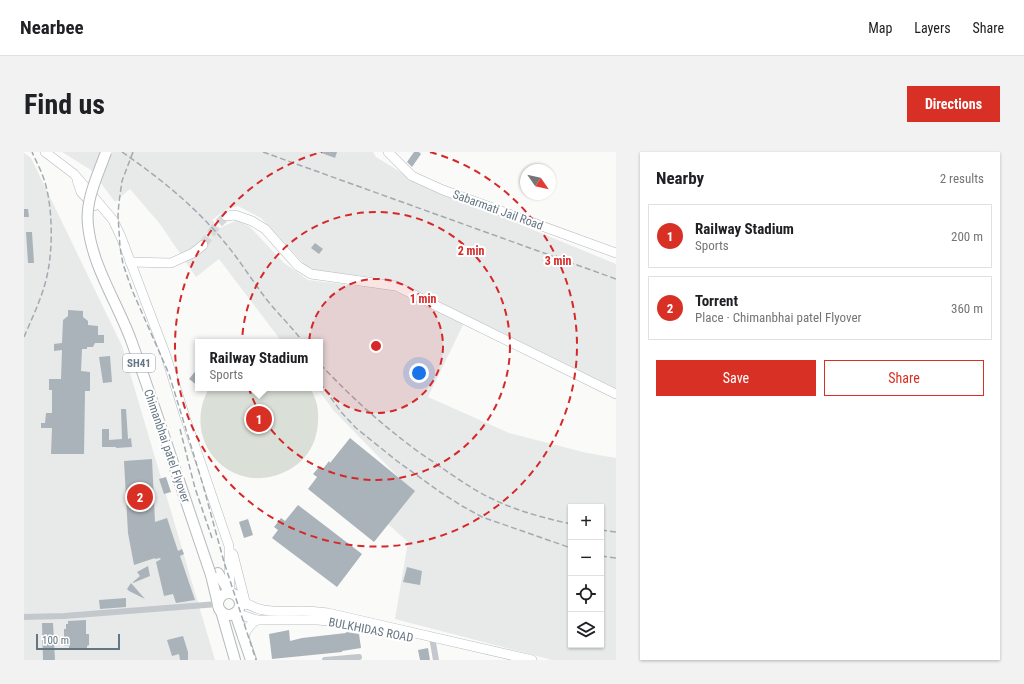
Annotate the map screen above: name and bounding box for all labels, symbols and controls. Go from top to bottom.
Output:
text: Nearbee [20,16,84,39]
text: Map [868,20,892,36]
text: Layers [914,20,951,36]
text: Share [973,20,1004,36]
button: Directions [907,86,1000,122]
text: Find us [24,88,105,121]
north arrow [520,164,556,200]
text: Nearby [656,168,704,188]
text: 2 results [940,171,984,186]
street label: Sabarmati Jail Road [451,187,545,233]
text: Railway Stadium [695,220,794,238]
text: 1 [667,229,673,244]
text: 200 m [951,229,983,244]
text: Sports [695,238,729,253]
text: 2 min [458,244,484,258]
text: 3 min [545,254,571,268]
text: 1 min [410,292,436,306]
text: Torrent [695,292,738,310]
text: 2 [667,301,673,316]
text: 360 m [951,301,983,316]
text: Place · Chimanbhai patel Flyover [695,310,862,325]
popup [195,339,323,391]
centre of rings [369,339,383,353]
text: Railway Stadium [210,349,309,367]
road number: SH41 [123,354,155,372]
button: Save [656,360,816,396]
button: Share [824,360,984,396]
your location [409,363,429,383]
text: Sports [210,367,243,382]
street label: Chimanbhai patel Flyover [141,387,193,505]
pin: 1 [246,404,272,434]
pin: 2 [127,482,153,512]
map controls [568,504,604,648]
button: + [568,504,604,540]
button: − [568,540,604,576]
button: locate [568,576,604,612]
button: layers [568,612,604,648]
street label: BULKHIDAS ROAD [328,615,415,645]
scale bar [36,632,120,651]
text: 100 m [42,634,69,647]

